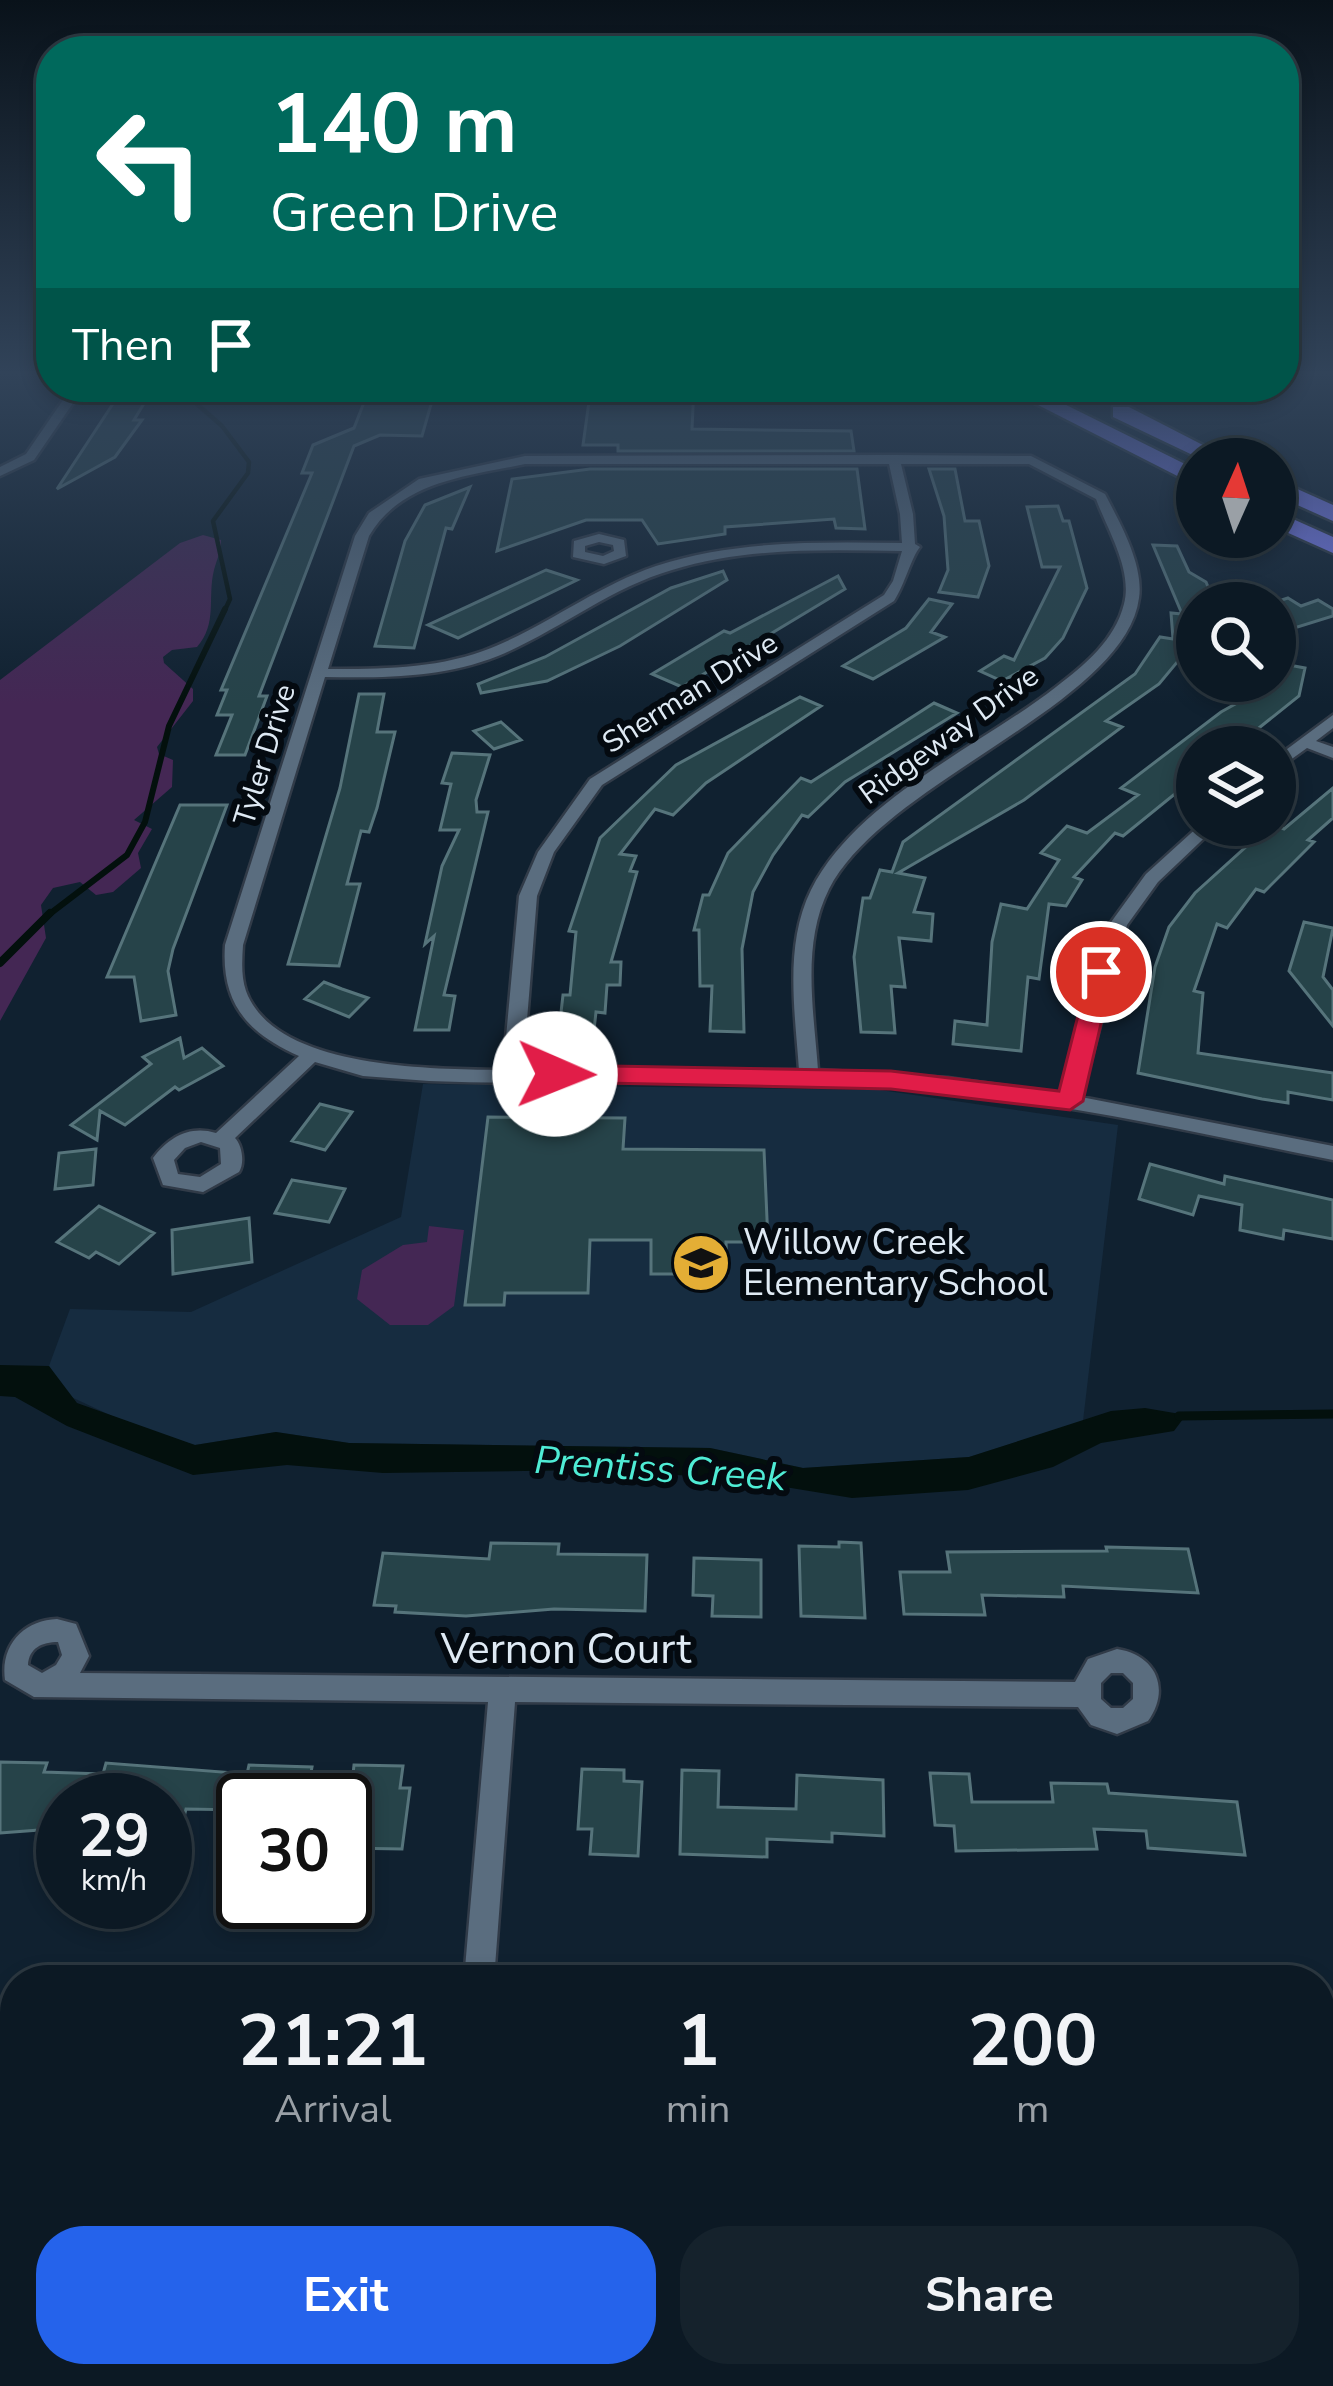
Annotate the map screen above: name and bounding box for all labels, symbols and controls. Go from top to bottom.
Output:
text: 140 m [270,67,518,182]
icon: left [72,84,228,240]
text: Green Drive [270,176,558,250]
icon: arrive [198,312,264,378]
text: Then [72,315,174,376]
north arrow [1176,438,1296,558]
map controls [1176,438,1296,846]
button: search [1176,582,1296,702]
street label: Sherman Drive [594,623,786,763]
street label: Ridgeway Drive [851,656,1047,814]
street label: Tyler Drive [224,679,306,831]
button: layers [1176,726,1296,846]
pin [1050,921,1152,1023]
icon: arrive [1068,939,1134,1005]
position arrow [492,1011,618,1137]
place label: Willow Creek Elementary School [743,1218,1048,1308]
school or university icon: Willow Creek Elementary School [670,1232,732,1294]
water label: Prentiss Creek [532,1434,789,1504]
street label: Vernon Court [440,1621,691,1678]
speed limit sign: 30 [216,1773,372,1929]
text: 29 [78,1795,150,1877]
text: km/h [81,1860,147,1901]
text: 21:21 [238,1992,428,2090]
text: 1 [676,1992,720,2090]
text: 200 [968,1992,1097,2090]
text: Arrival [274,2083,392,2136]
text: min [666,2083,730,2136]
text: m [1016,2083,1049,2136]
button: Exit [36,2226,656,2364]
button: Share [680,2226,1299,2364]

